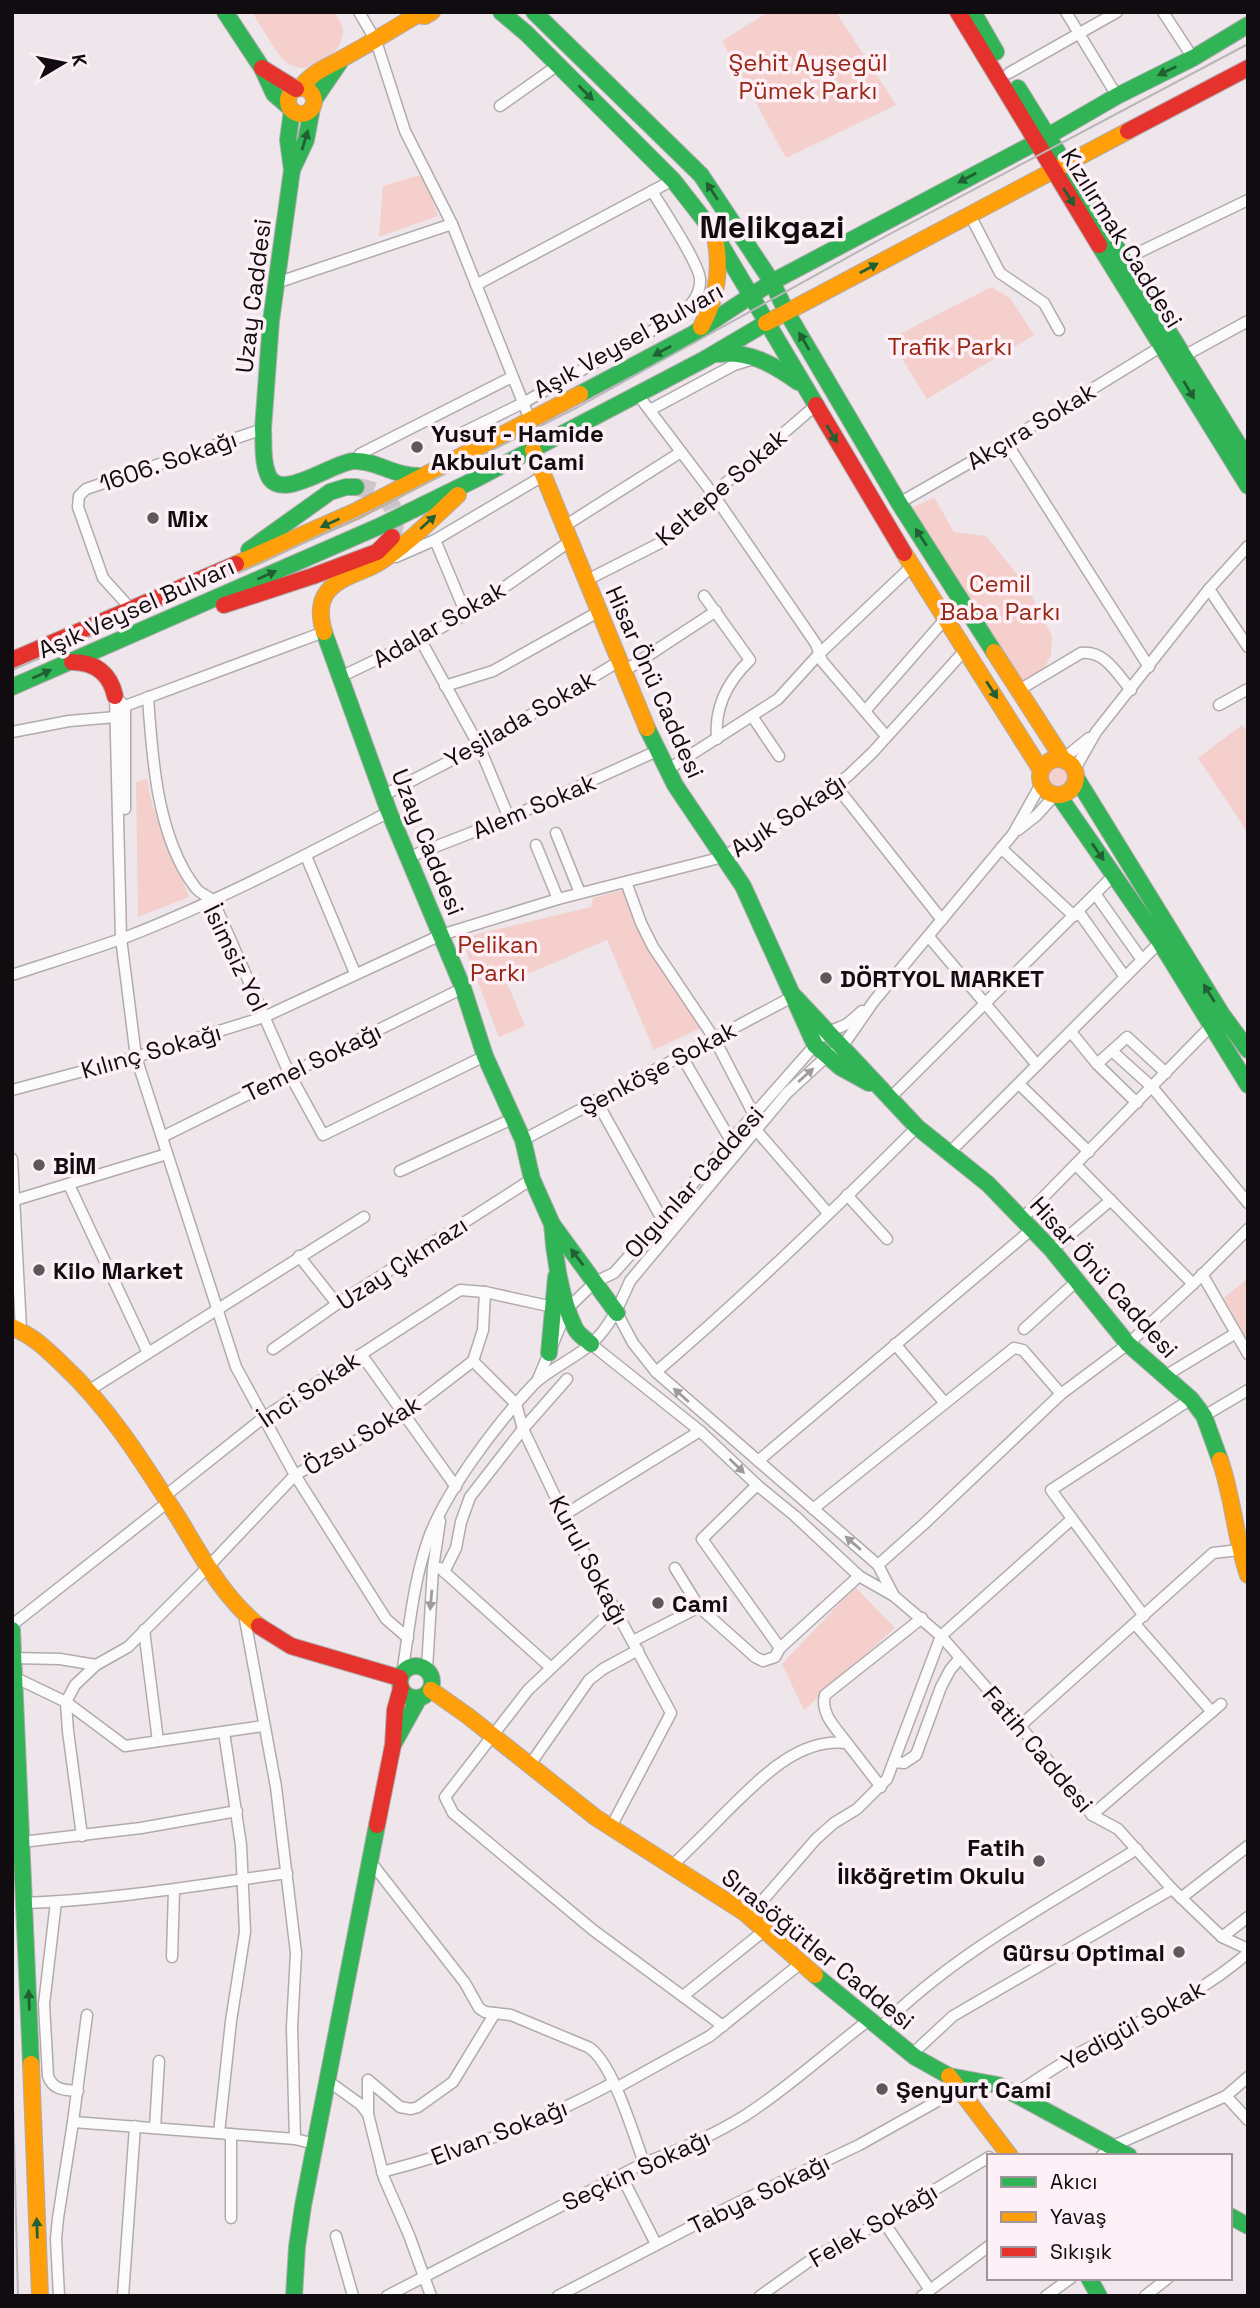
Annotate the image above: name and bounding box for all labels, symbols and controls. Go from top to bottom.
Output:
north arrow [28,28,98,98]
park label: Şehit Ayşegül Pümek Parkı [728,47,888,106]
text: K [66,52,93,68]
one-way arrow [1157,65,1177,77]
one-way arrow [577,85,594,102]
one-way arrow [301,129,311,150]
street label: Kızılırmak Caddesi [1054,143,1190,333]
one-way arrow [957,173,977,184]
one-way arrow [705,181,718,201]
one-way arrow [1063,187,1076,206]
district label: Melikgazi [700,207,844,247]
street label: Uzay Caddesi [228,217,278,375]
one-way arrow [859,262,878,274]
street label: Aşık Veysel Bulvarı [528,275,728,405]
park label: Trafik Parkı [888,331,1012,362]
one-way arrow [798,332,810,351]
one-way arrow [653,345,672,357]
street label: Akçıra Sokak [961,375,1101,477]
one-way arrow [1182,381,1195,400]
place label: Yusuf - Hamide Akbulut Cami [431,418,604,477]
street label: Keltepe Sokak [649,422,793,552]
street label: 1606. Sokağı [95,423,241,499]
one-way arrow [826,425,839,444]
marker: Yusuf - Hamide Akbulut Cami [409,439,425,455]
place label: Mix [167,503,209,534]
marker: Mix [145,510,161,526]
one-way arrow [419,514,436,530]
one-way arrow [320,517,340,529]
one-way arrow [914,527,927,546]
street label: Aşık Veysel Bulvarı [33,551,239,665]
park label: Cemil Baba Parkı [940,568,1060,627]
one-way arrow [257,570,278,581]
street label: Adalar Sokak [367,573,511,674]
street label: Hisar Önü Caddesi [599,581,711,783]
street label: Yeşilada Sokak [439,663,601,775]
one-way arrow [32,668,52,680]
one-way arrow [985,680,998,699]
street label: Uzay Caddesi [385,764,471,920]
street label: Alem Sokak [468,766,600,846]
street label: Ayık Sokağı [724,766,852,864]
one-way arrow [1091,843,1105,861]
street label: İsimsiz Yol [197,899,275,1017]
park label: Pelikan Parkı [457,929,539,988]
place label: DÖRTYOL MARKET [840,963,1044,994]
marker: DÖRTYOL MARKET [818,970,834,986]
one-way arrow [1203,984,1216,1003]
street label: Şenköşe Sokak [574,1014,742,1122]
street label: Temel Sokağı [238,1015,386,1109]
street label: Kılınç Sokağı [77,1016,225,1086]
one-way arrow [797,1067,815,1083]
street label: Olgunlar Caddesi [618,1099,770,1265]
place label: BİM [53,1150,96,1181]
marker: BİM [31,1157,47,1173]
street label: Hisar Önü Caddesi [1023,1190,1185,1364]
street label: Uzay Çıkmazı [331,1209,473,1317]
one-way arrow [570,1248,584,1267]
place label: Kilo Market [53,1255,183,1286]
marker: Kilo Market [31,1262,47,1278]
street label: İnci Sokak [252,1344,366,1434]
one-way arrow [672,1387,690,1403]
street label: Özsu Sokak [298,1388,426,1482]
one-way arrow [729,1458,746,1475]
street label: Kurul Sokağı [542,1490,636,1630]
one-way arrow [845,1536,862,1551]
place label: Cami [672,1588,728,1619]
one-way arrow [425,1590,436,1612]
marker: Cami [650,1595,666,1611]
street label: Fatih Caddesi [976,1679,1100,1819]
place label: Fatih İlköğretim Okulu [837,1832,1025,1891]
marker: Fatih İlköğretim Okulu [1031,1853,1047,1869]
street label: Sırasöğütler Caddesi [715,1862,921,2036]
place label: Gürsu Optimal [1002,1937,1165,1968]
marker: Gürsu Optimal [1171,1944,1187,1960]
street label: Yedigül Sokak [1056,1973,1210,2077]
one-way arrow [24,1989,35,2011]
place label: Şenyurt Cami [896,2074,1051,2105]
marker: Şenyurt Cami [874,2081,890,2097]
street label: Elvan Sokağı [426,2092,572,2172]
street label: Seçkin Sokağı [557,2122,715,2218]
street label: Tabya Sokağı [684,2147,834,2241]
legend [987,2154,1232,2280]
text: Akıcı [1050,2168,1097,2195]
street label: Felek Sokağı [803,2176,943,2274]
text: Yavaş [1050,2203,1107,2230]
one-way arrow [31,2216,43,2238]
text: Sıkışık [1050,2238,1112,2265]

